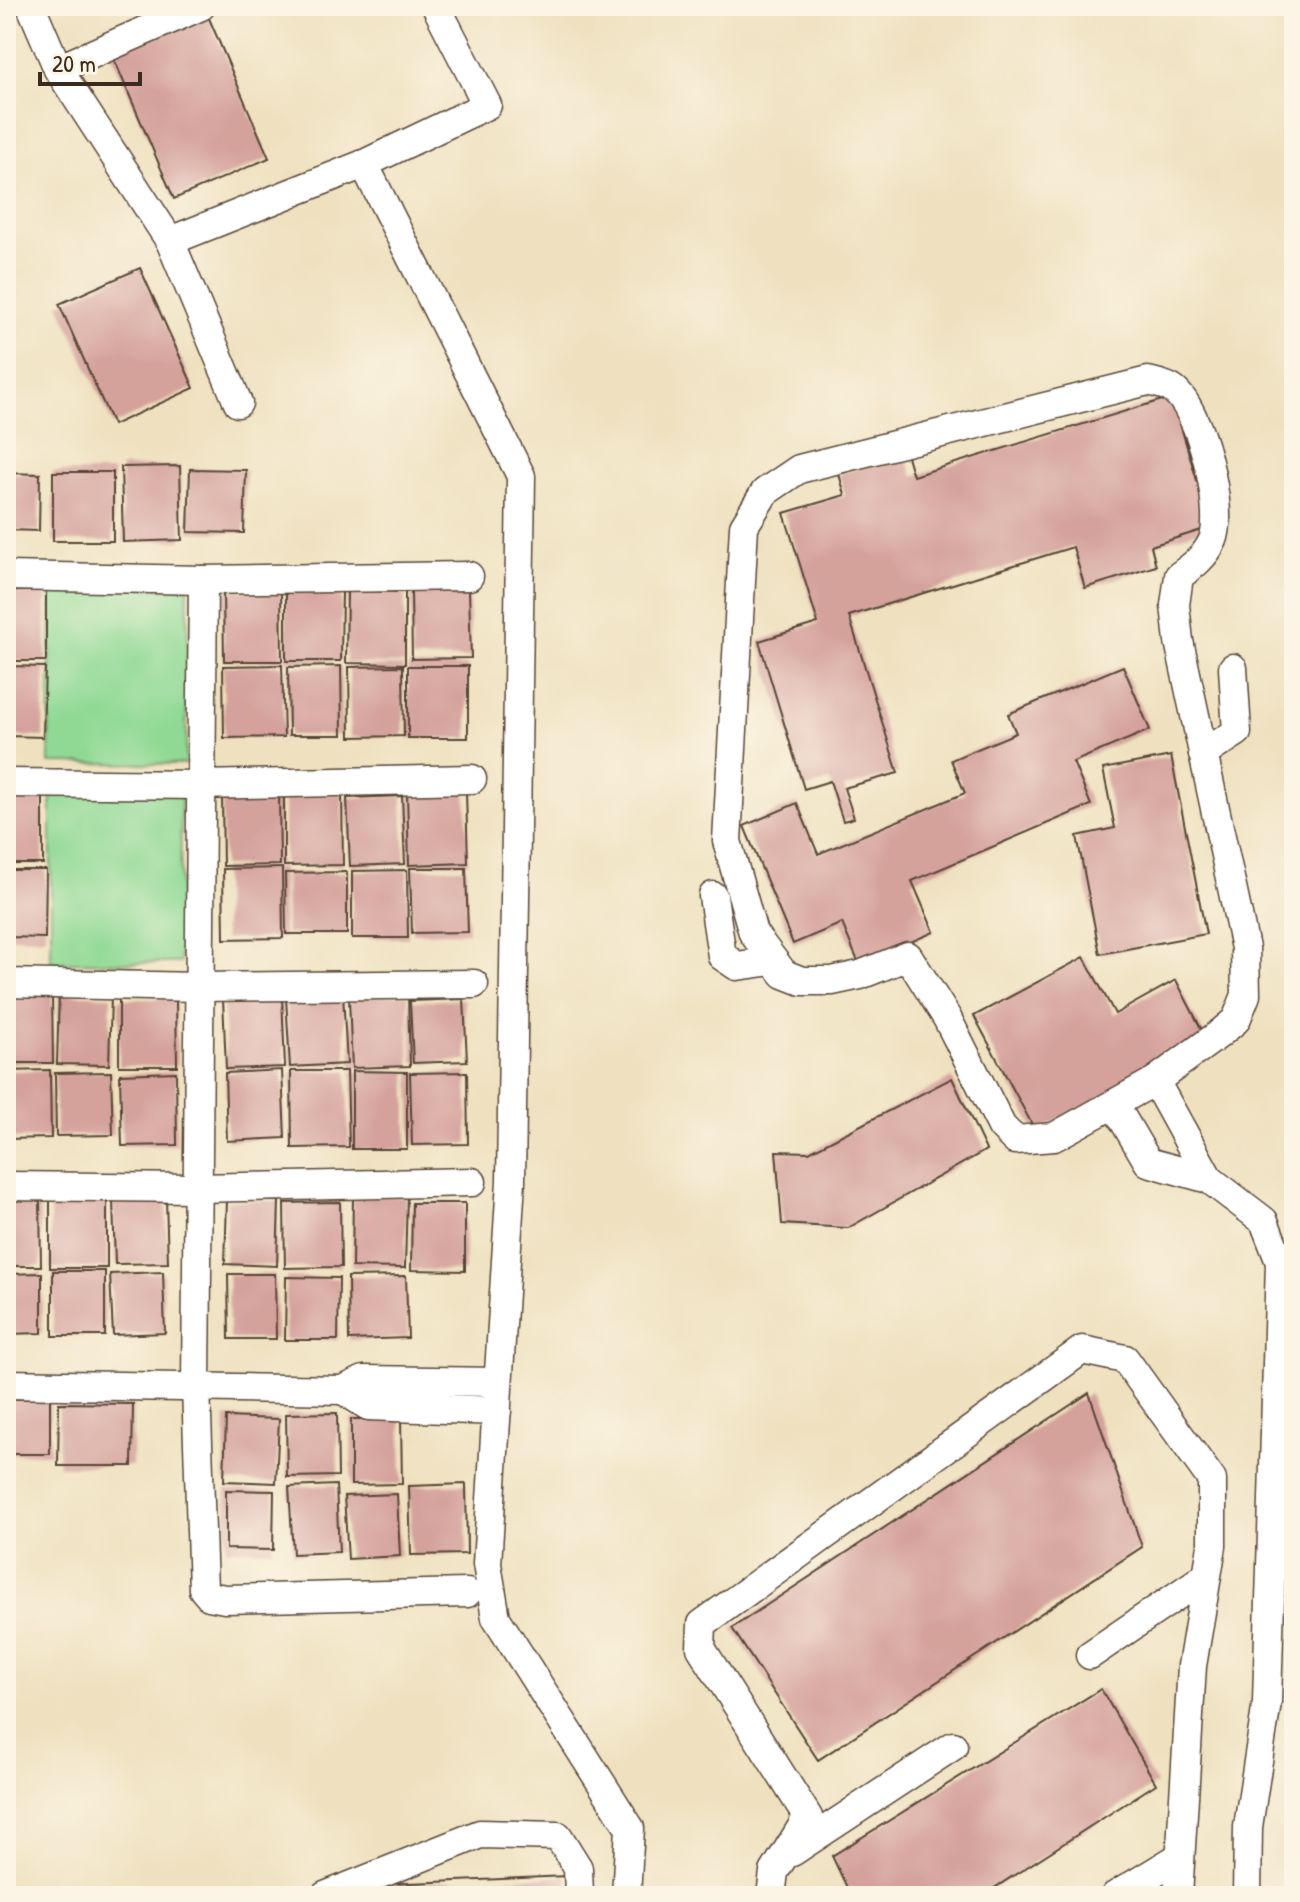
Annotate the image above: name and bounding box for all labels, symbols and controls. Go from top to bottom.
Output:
scale bar [40,36,140,86]
text: 20 m [52,47,96,79]

